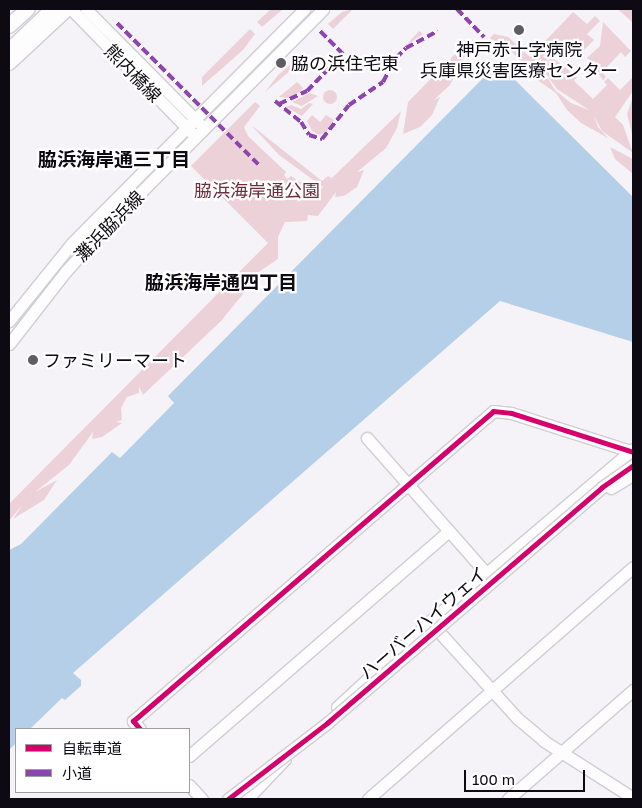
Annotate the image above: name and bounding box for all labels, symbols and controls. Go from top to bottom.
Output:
marker: 神戸赤十字病院 兵庫県災害医療センター [512,23,526,37]
place label: 神戸赤十字病院 兵庫県災害医療センター [420,39,618,82]
street label: 熊内橋線 [100,40,166,106]
place label: 脇の浜住宅東 [291,52,399,74]
marker: 脇の浜住宅東 [275,57,287,69]
district label: 脇浜海岸通三丁目 [38,148,190,170]
park label: 脇浜海岸通公園 [194,179,320,201]
street label: 灘浜脇浜線 [70,186,148,266]
district label: 脇浜海岸通四丁目 [145,271,297,293]
place label: ファミリーマート [43,349,187,371]
marker: ファミリーマート [27,354,39,366]
street label: ハーバーハイウェイ [355,562,491,684]
legend [15,728,190,793]
text: 自転車道 [62,739,122,757]
scale bar [467,760,588,792]
text: 小道 [62,764,92,782]
text: 100 m [472,770,515,788]

